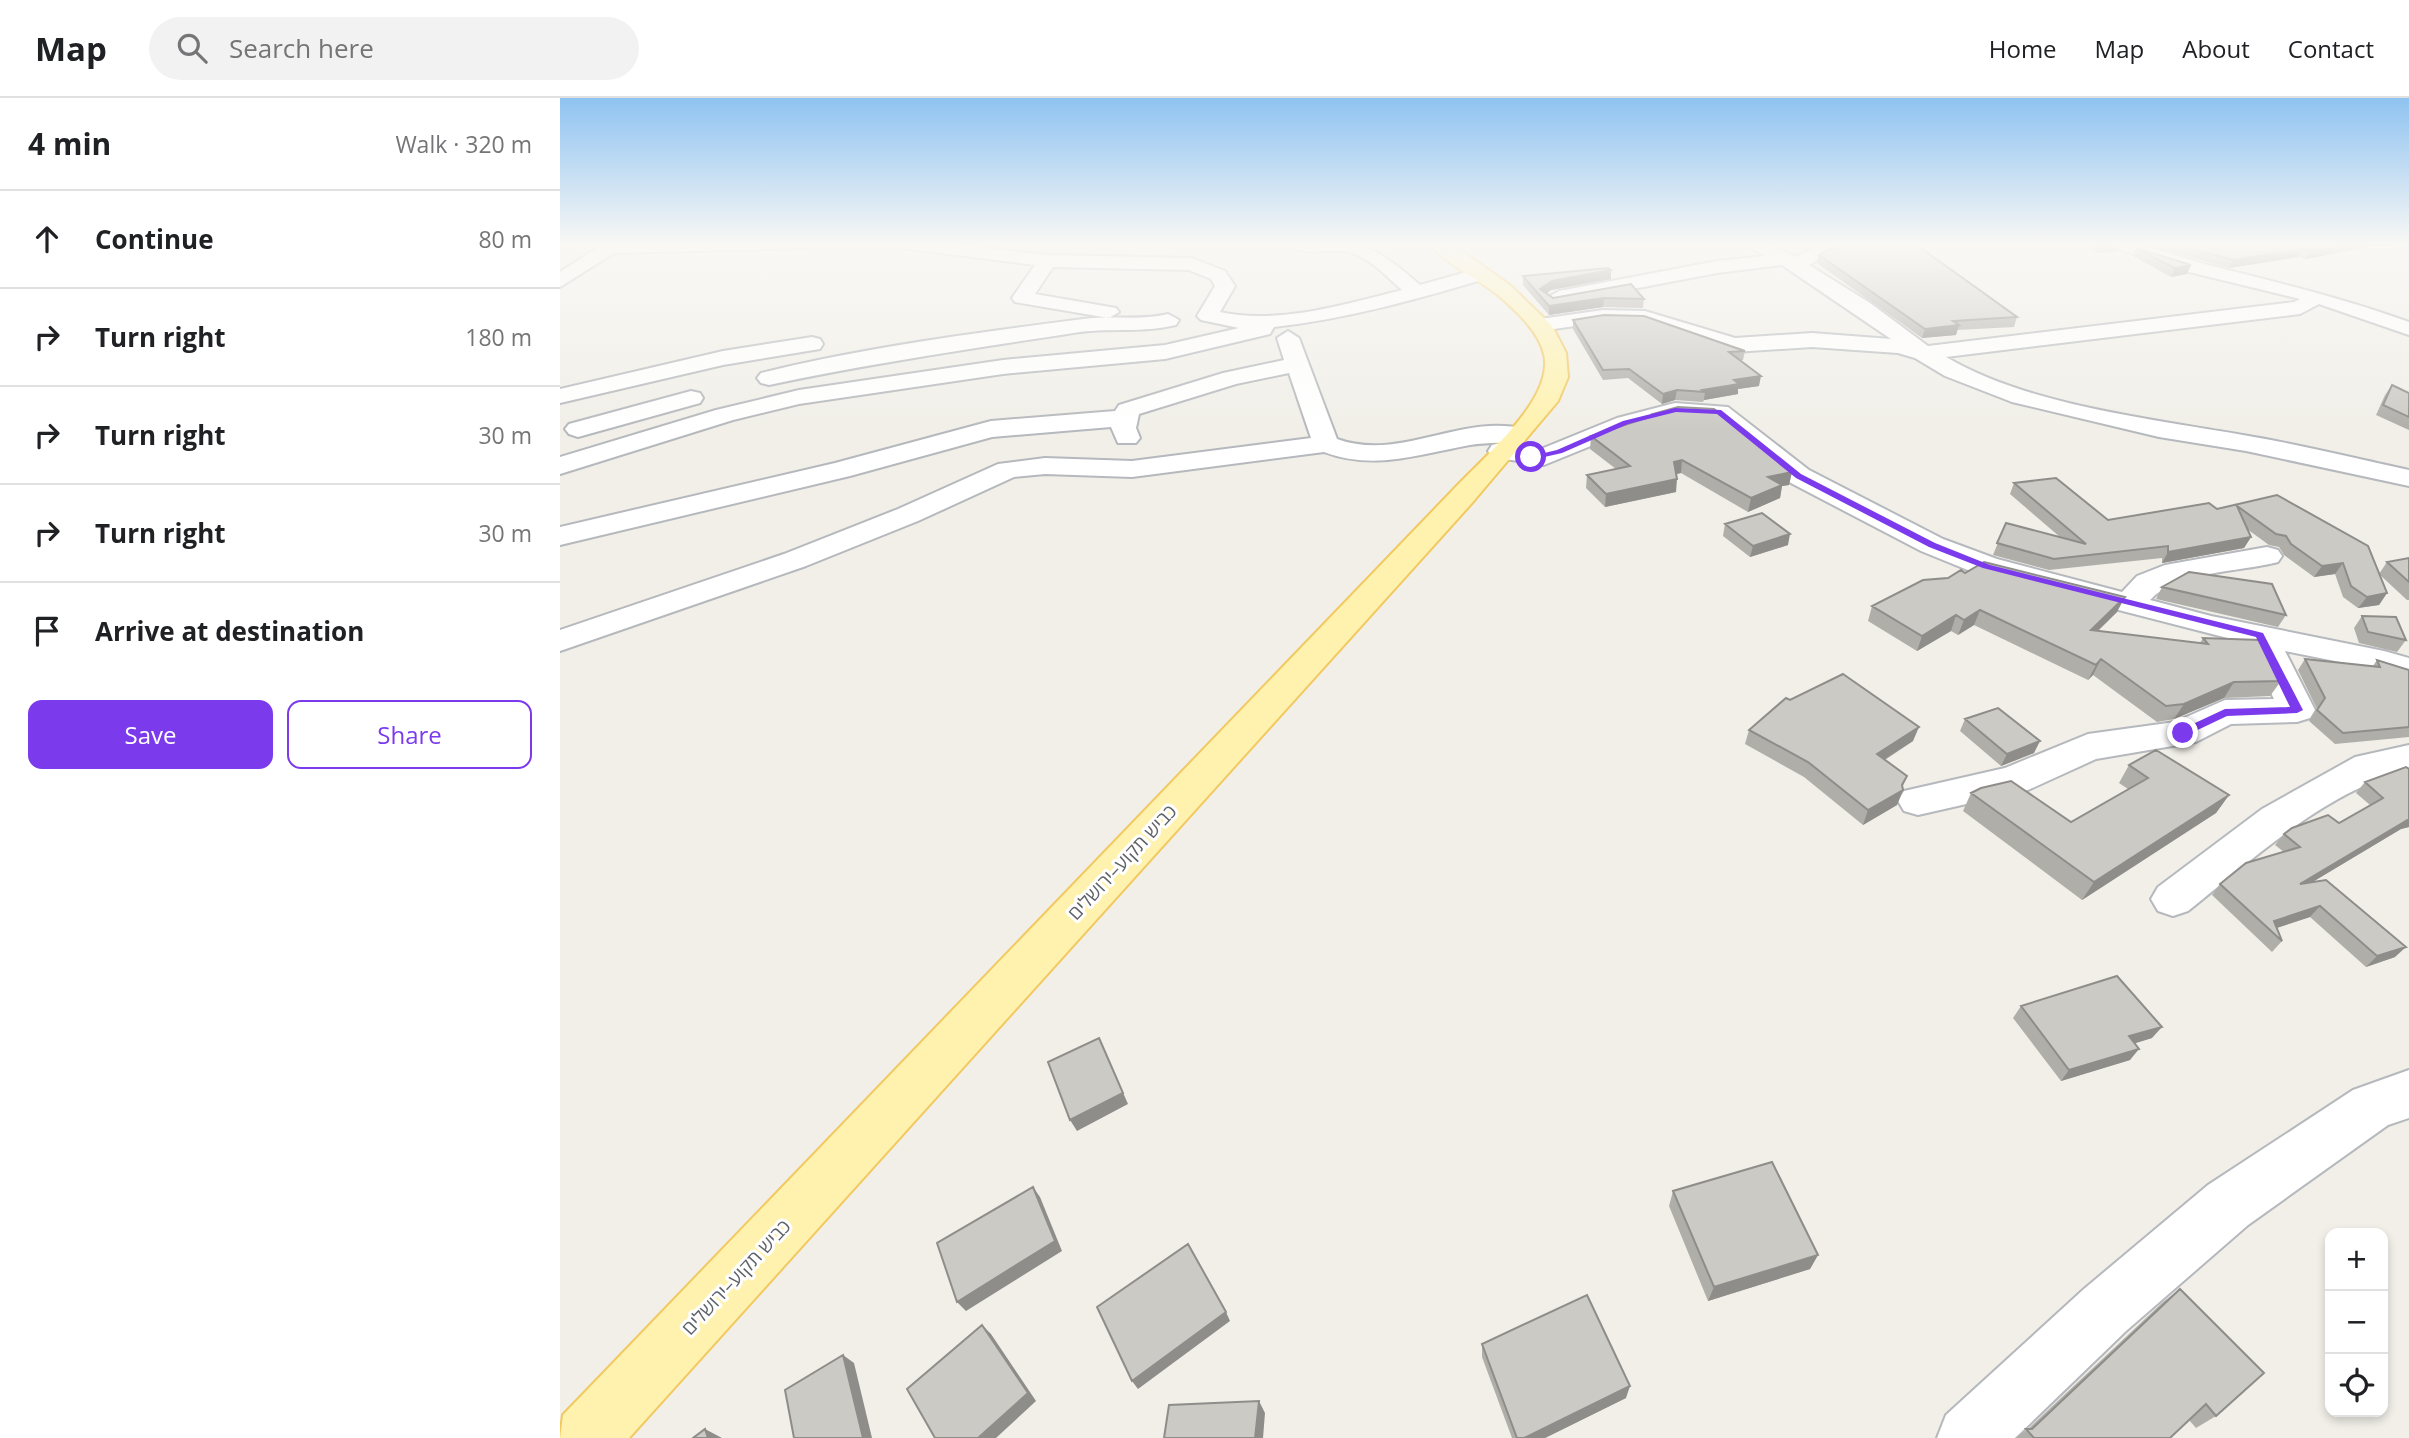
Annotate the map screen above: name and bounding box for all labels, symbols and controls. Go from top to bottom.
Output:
search box [149,17,639,80]
text: Map [35,26,107,71]
icon: search [173,29,211,67]
text: Search here [229,30,374,66]
text: Home [1989,32,2057,65]
text: Map [2095,32,2144,65]
text: About [2182,32,2250,65]
text: Contact [2288,32,2374,65]
text: 4 min [28,123,111,164]
text: Walk · 320 m [395,128,532,160]
icon: ahead [28,220,66,258]
text: Continue [95,221,214,257]
text: 80 m [478,223,532,255]
icon: right [28,318,66,356]
text: Turn right [95,319,226,355]
text: 180 m [465,321,532,353]
icon: right [28,416,66,454]
text: Turn right [95,417,226,453]
text: 30 m [478,419,532,451]
route start [1515,441,1546,472]
icon: right [28,514,66,552]
text: Turn right [95,515,226,551]
text: 30 m [478,517,532,549]
icon: arrive [28,612,66,650]
text: Arrive at destination [95,613,364,649]
button: Save [28,700,273,769]
button: Share [287,700,532,769]
route end [2167,717,2198,748]
street label: כביש תקוע–ירושלים [1062,799,1182,925]
street label: כביש תקוע–ירושלים [676,1214,796,1340]
map controls [2325,1228,2388,1417]
button: + [2325,1228,2388,1291]
button: − [2325,1291,2388,1354]
button: locate [2325,1354,2388,1417]

